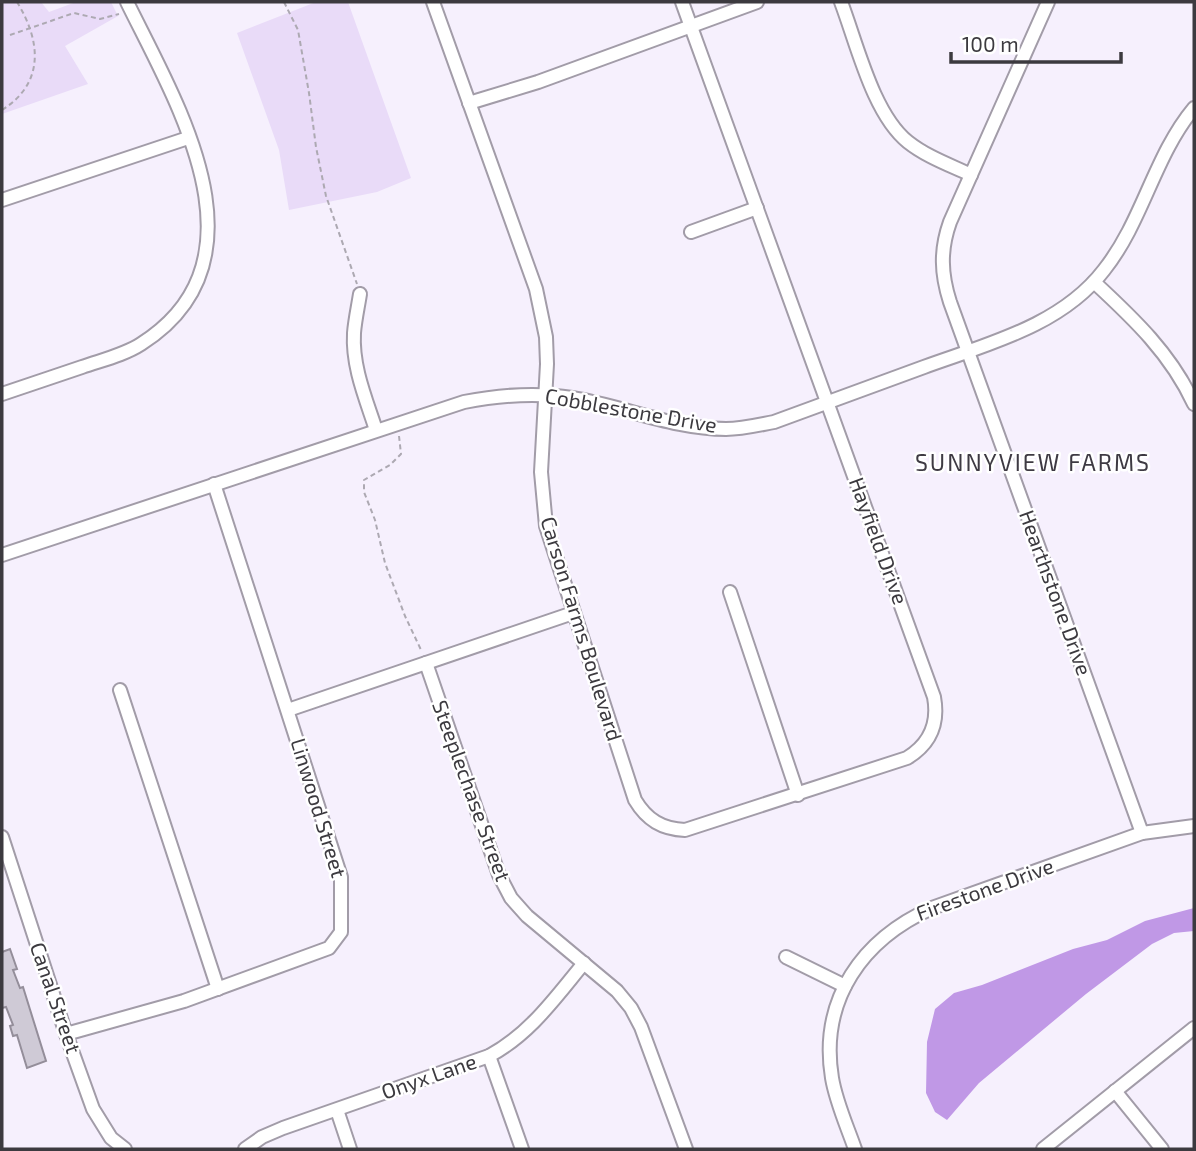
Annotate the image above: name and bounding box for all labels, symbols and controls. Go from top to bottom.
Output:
scale bar [951,21,1121,65]
text: 100 m [962,31,1019,56]
street label: Cobblestone Drive [543,382,719,437]
district label: SUNNYVIEW FARMS [915,448,1151,476]
street label: Hayfield Drive [845,473,914,607]
street label: Hearthstone Drive [1015,506,1098,679]
street label: Carson Farms Boulevard [536,513,628,744]
street label: Steeplechase Street [428,697,517,884]
street label: Linwood Street [286,735,352,880]
street label: Firestone Drive [912,852,1057,925]
street label: Canal Street [26,939,87,1056]
street label: Onyx Lane [378,1048,479,1104]

